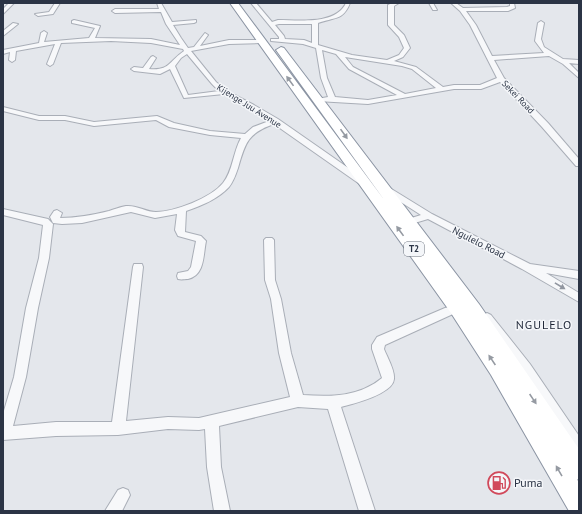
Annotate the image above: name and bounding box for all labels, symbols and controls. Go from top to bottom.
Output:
one-way arrow [286,76,294,86]
street label: Sekei Road [500,78,537,116]
street label: Kijenge Juu Avenue [215,81,284,130]
one-way arrow [340,129,348,140]
street label: Ngulelo Road [450,224,507,261]
one-way arrow [397,226,405,236]
road number: T2 [404,242,424,256]
one-way arrow [554,283,566,290]
district label: NGULELO [516,317,572,332]
one-way arrow [488,354,496,365]
one-way arrow [529,394,537,405]
one-way arrow [556,465,563,477]
fuel station icon: Puma [486,470,512,496]
place label: Puma [514,475,543,490]

